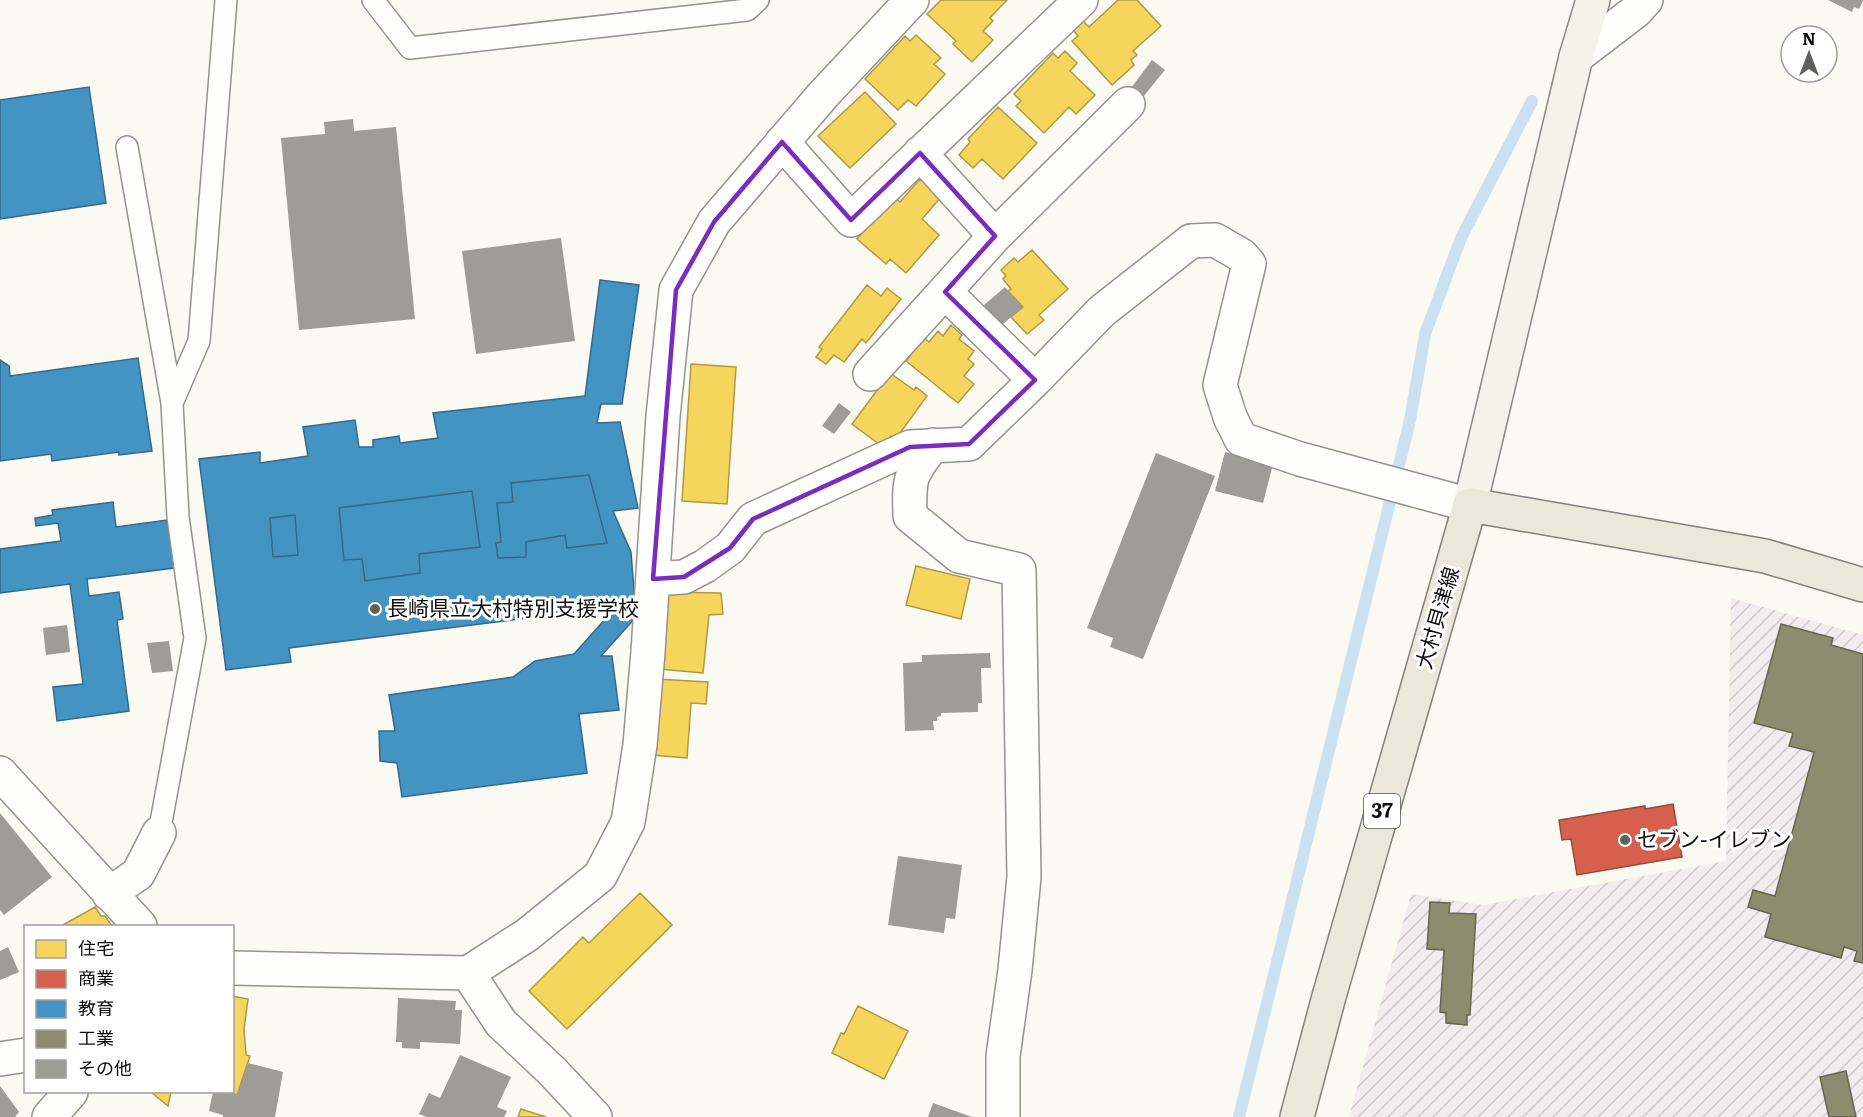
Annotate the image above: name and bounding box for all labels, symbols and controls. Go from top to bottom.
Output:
north arrow [1779,24,1839,84]
text: N [1802,26,1816,50]
street label: 大村貝津線 [1406,563,1465,672]
place label: 長崎県立大村特別支援学校 [387,591,639,622]
marker: 長崎県立大村特別支援学校 [368,602,382,616]
road number: 37 [1364,794,1400,828]
place label: セブン-イレブン [1637,822,1791,853]
marker: セブン-イレブン [1618,833,1632,847]
legend [24,925,234,1093]
text: 住宅 [78,934,114,961]
text: 商業 [78,964,114,991]
text: 教育 [78,994,114,1021]
text: 工業 [78,1024,114,1051]
text: その他 [78,1054,132,1081]

